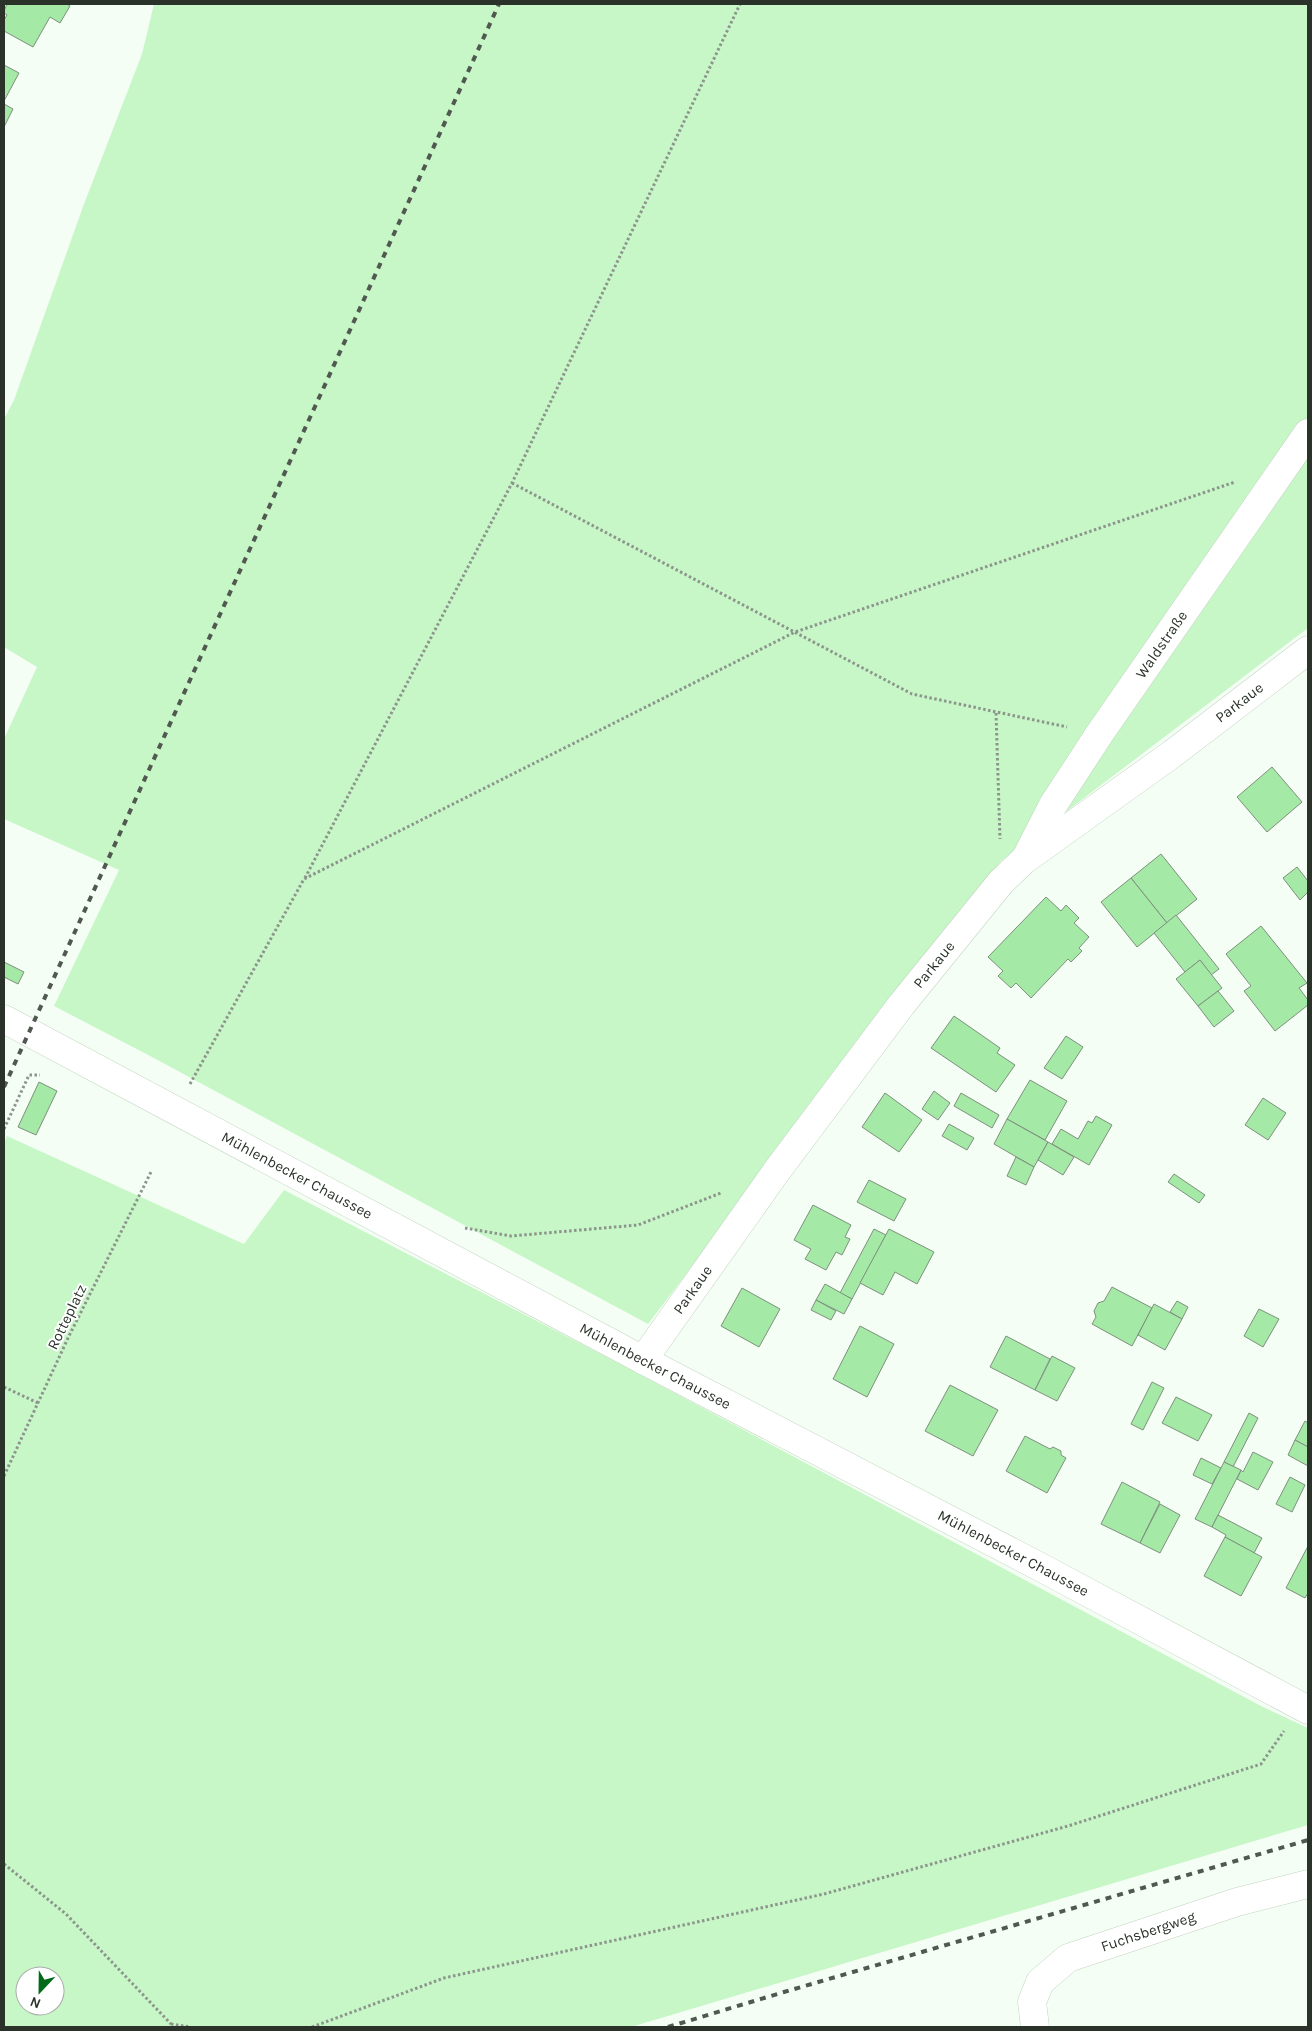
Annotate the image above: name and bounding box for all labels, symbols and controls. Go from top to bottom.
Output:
street label: Waldstraße [1132,607,1191,682]
street label: Parkaue [1212,679,1267,727]
street label: Parkaue [909,937,958,992]
street label: Mühlenbecker Chaussee [218,1128,375,1223]
street label: Parkaue [669,1262,716,1318]
street label: Rotteplatz [43,1281,91,1353]
street label: Mühlenbecker Chaussee [577,1319,734,1413]
street label: Mühlenbecker Chaussee [935,1506,1092,1600]
street label: Fuchsbergweg [1098,1907,1198,1956]
north arrow [15,1966,65,2016]
text: N [27,1993,43,2012]

